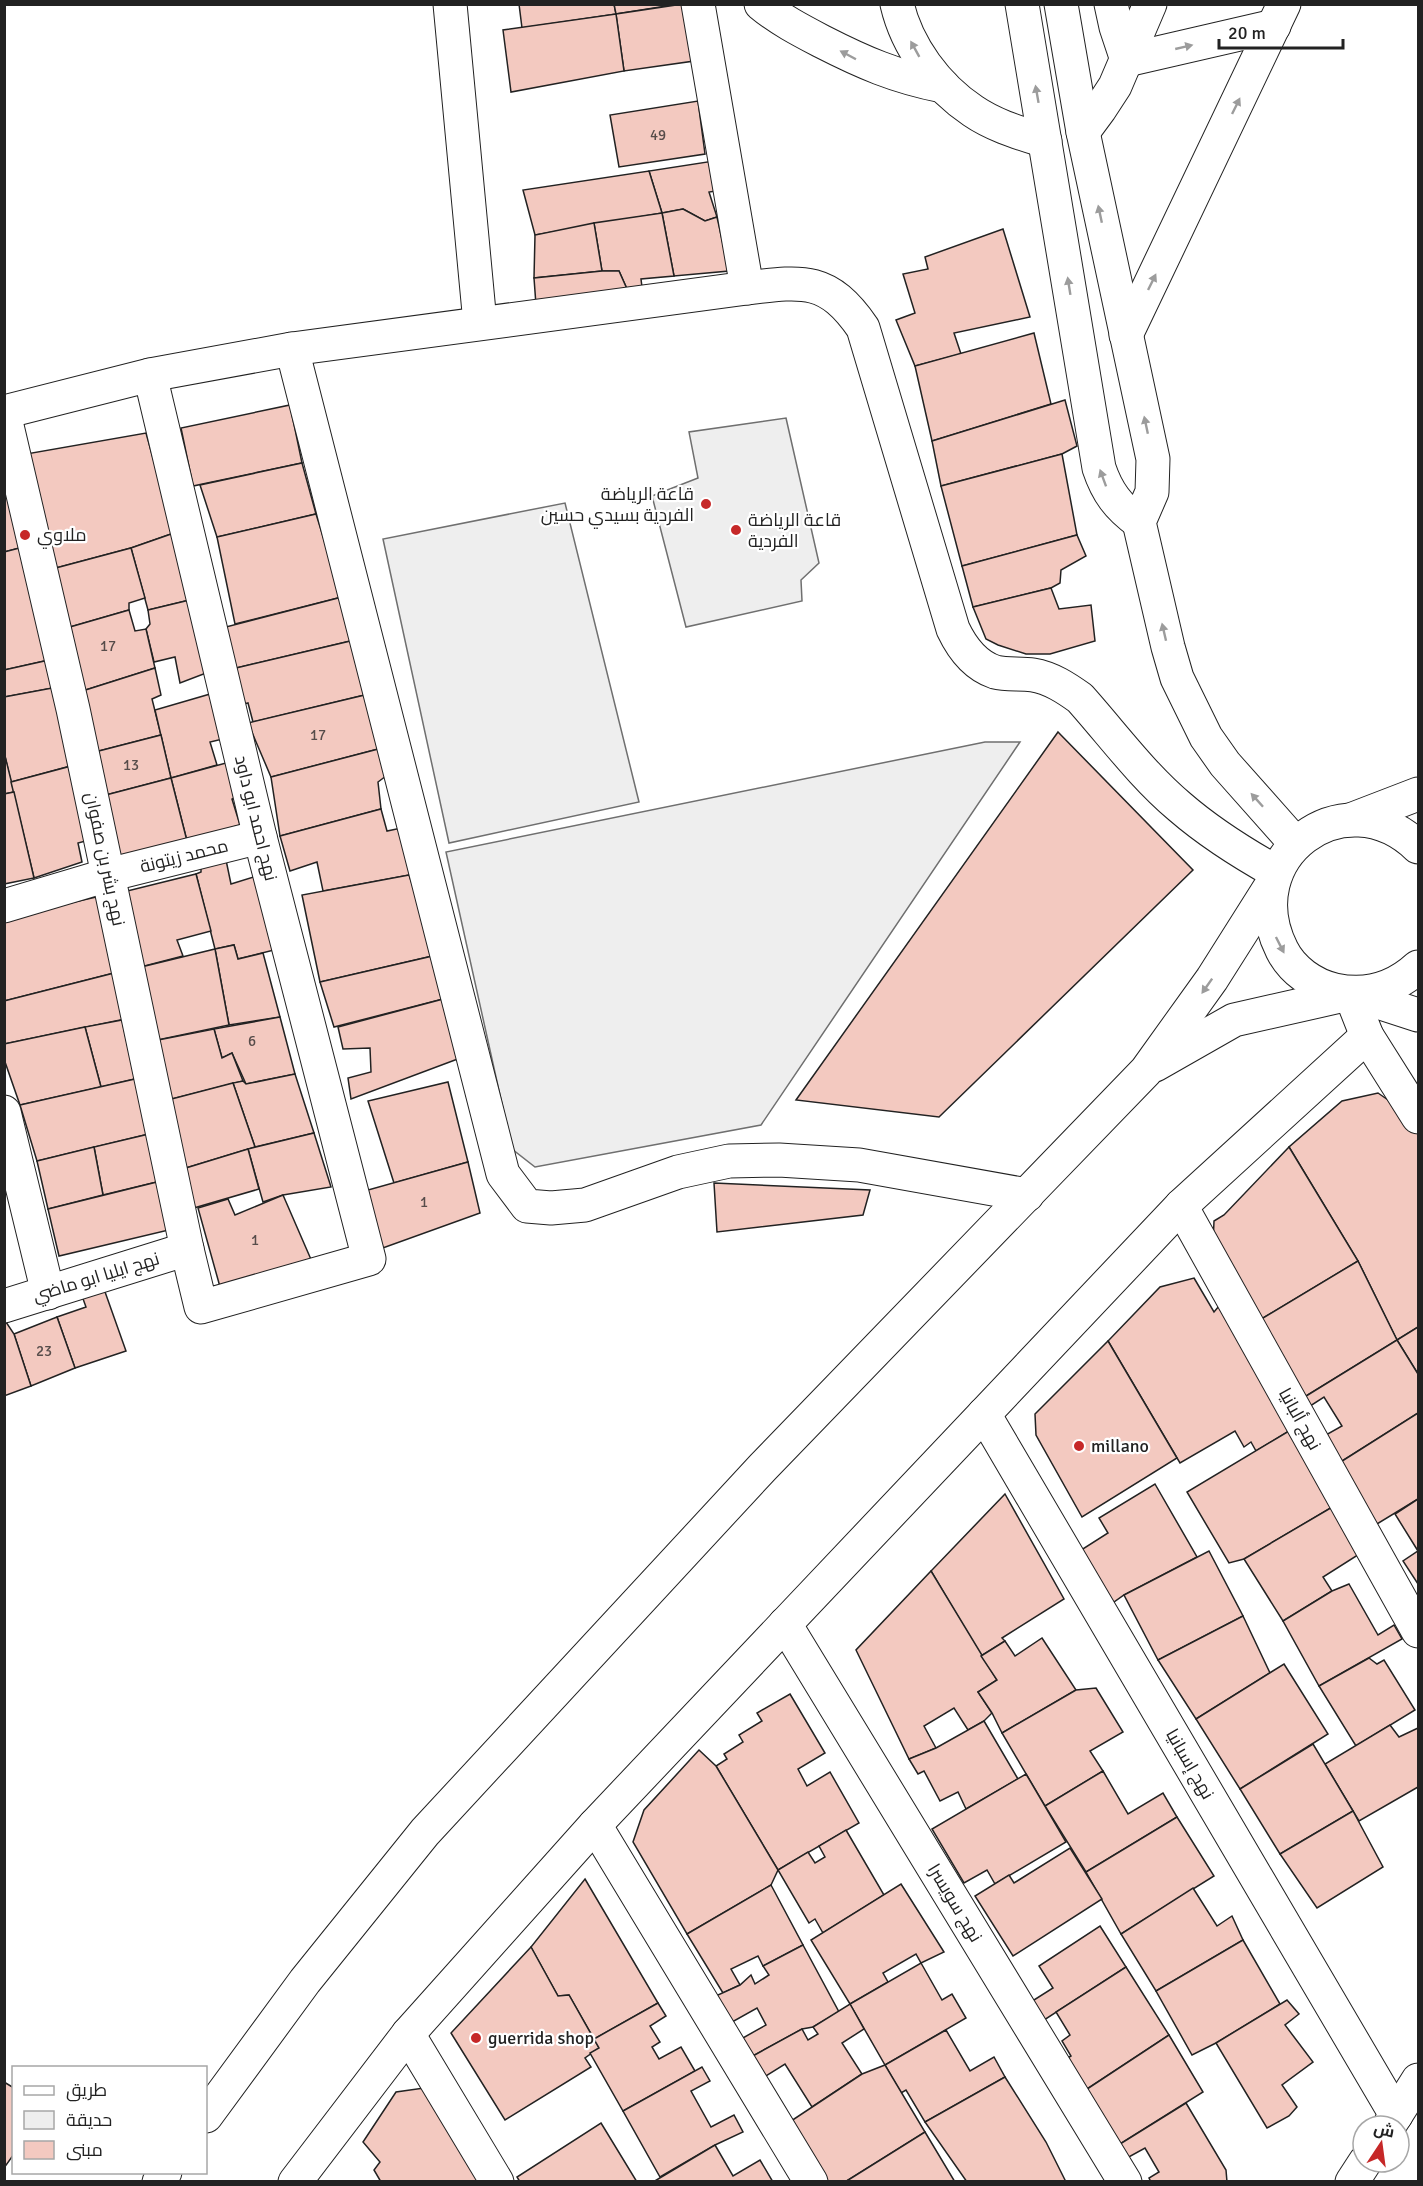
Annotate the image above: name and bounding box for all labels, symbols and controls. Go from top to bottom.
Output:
scale bar [1219,12,1344,50]
text: 20 m [1228,22,1266,44]
one-way arrow [910,41,920,58]
one-way arrow [1175,41,1193,51]
one-way arrow [839,50,856,60]
one-way arrow [1033,84,1042,103]
one-way arrow [1230,97,1240,115]
house number: 49 [650,126,666,144]
one-way arrow [1095,205,1105,223]
one-way arrow [1147,273,1156,290]
one-way arrow [1064,277,1073,296]
one-way arrow [1141,415,1150,434]
one-way arrow [1097,469,1107,487]
place label: قاعة الرياضة الفردية بسيدي حسين [541,483,694,529]
marker: قاعة الرياضة الفردية بسيدي حسين [699,497,713,511]
place label: قاعة الرياضة الفردية [748,509,841,552]
marker: قاعة الرياضة الفردية [729,523,743,537]
place label: ملاوي [37,524,87,549]
marker: ملاوي [18,528,32,542]
one-way arrow [1159,623,1169,641]
house number: 17 [100,637,116,655]
house number: 17 [310,726,326,744]
street label: نهج احمد ابو داود [229,753,282,883]
house number: 13 [123,756,139,774]
street label: نهج بشر بن صفوان [79,790,130,928]
one-way arrow [1251,793,1264,808]
street label: محمد زيتونة [138,834,230,878]
one-way arrow [1275,937,1284,954]
one-way arrow [1202,978,1213,994]
house number: 6 [248,1032,256,1050]
house number: 1 [420,1193,428,1211]
house number: 1 [251,1231,259,1249]
street label: نهج ايليا ابو ماضي [30,1247,163,1309]
house number: 23 [36,1342,52,1360]
street label: نهج ألبانيا [1273,1384,1326,1454]
place label: millano [1091,1435,1149,1457]
marker: millano [1072,1439,1086,1453]
street label: نهج إسبانيا [1160,1725,1219,1804]
street label: نهج سويسرا [922,1860,987,1947]
place label: guerrida shop [488,2027,594,2049]
marker: guerrida shop [469,2031,483,2045]
legend [12,2066,207,2174]
text: طريق [66,2079,107,2102]
text: حديقة [66,2109,112,2131]
north arrow [1351,2114,1411,2174]
text: ش [1372,2118,1396,2142]
text: مبنى [66,2139,103,2161]

